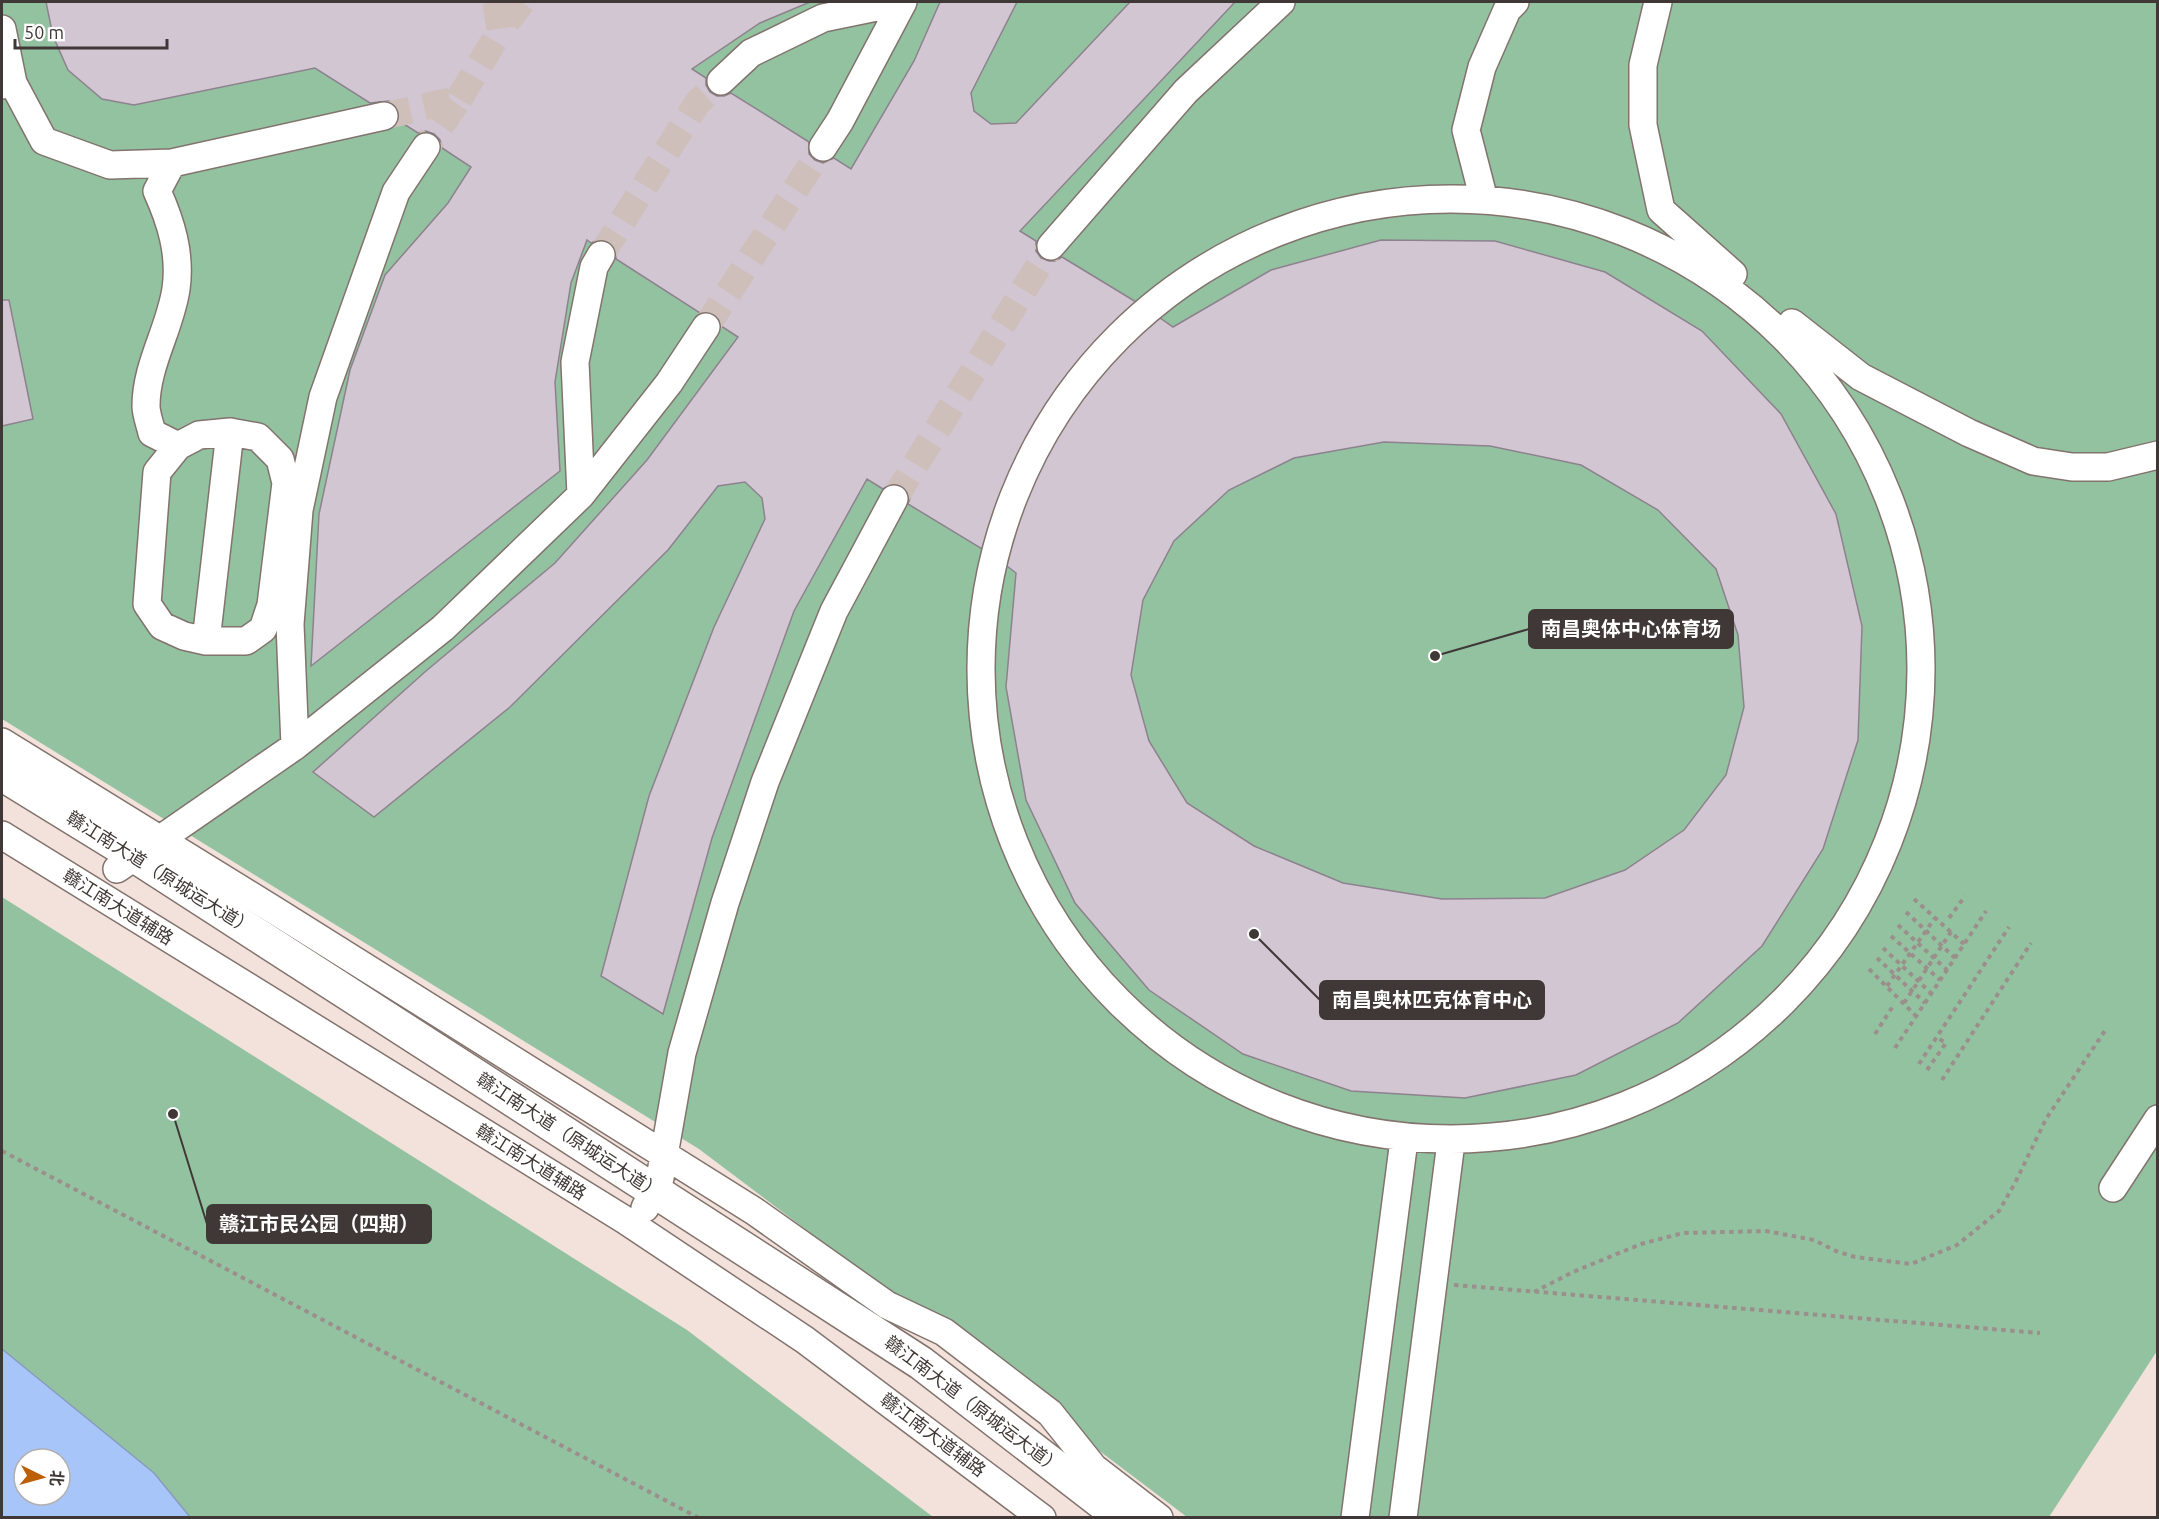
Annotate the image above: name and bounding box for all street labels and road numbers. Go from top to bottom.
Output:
street label: 赣江南大道（原城运大道） [64,806,257,938]
street label: 赣江南大道辅路 [60,864,177,948]
street label: 赣江南大道（原城运大道） [474,1068,666,1202]
street label: 赣江南大道辅路 [473,1119,590,1203]
street label: 赣江南大道（原城运大道） [881,1331,1066,1477]
street label: 赣江南大道辅路 [877,1388,990,1480]

